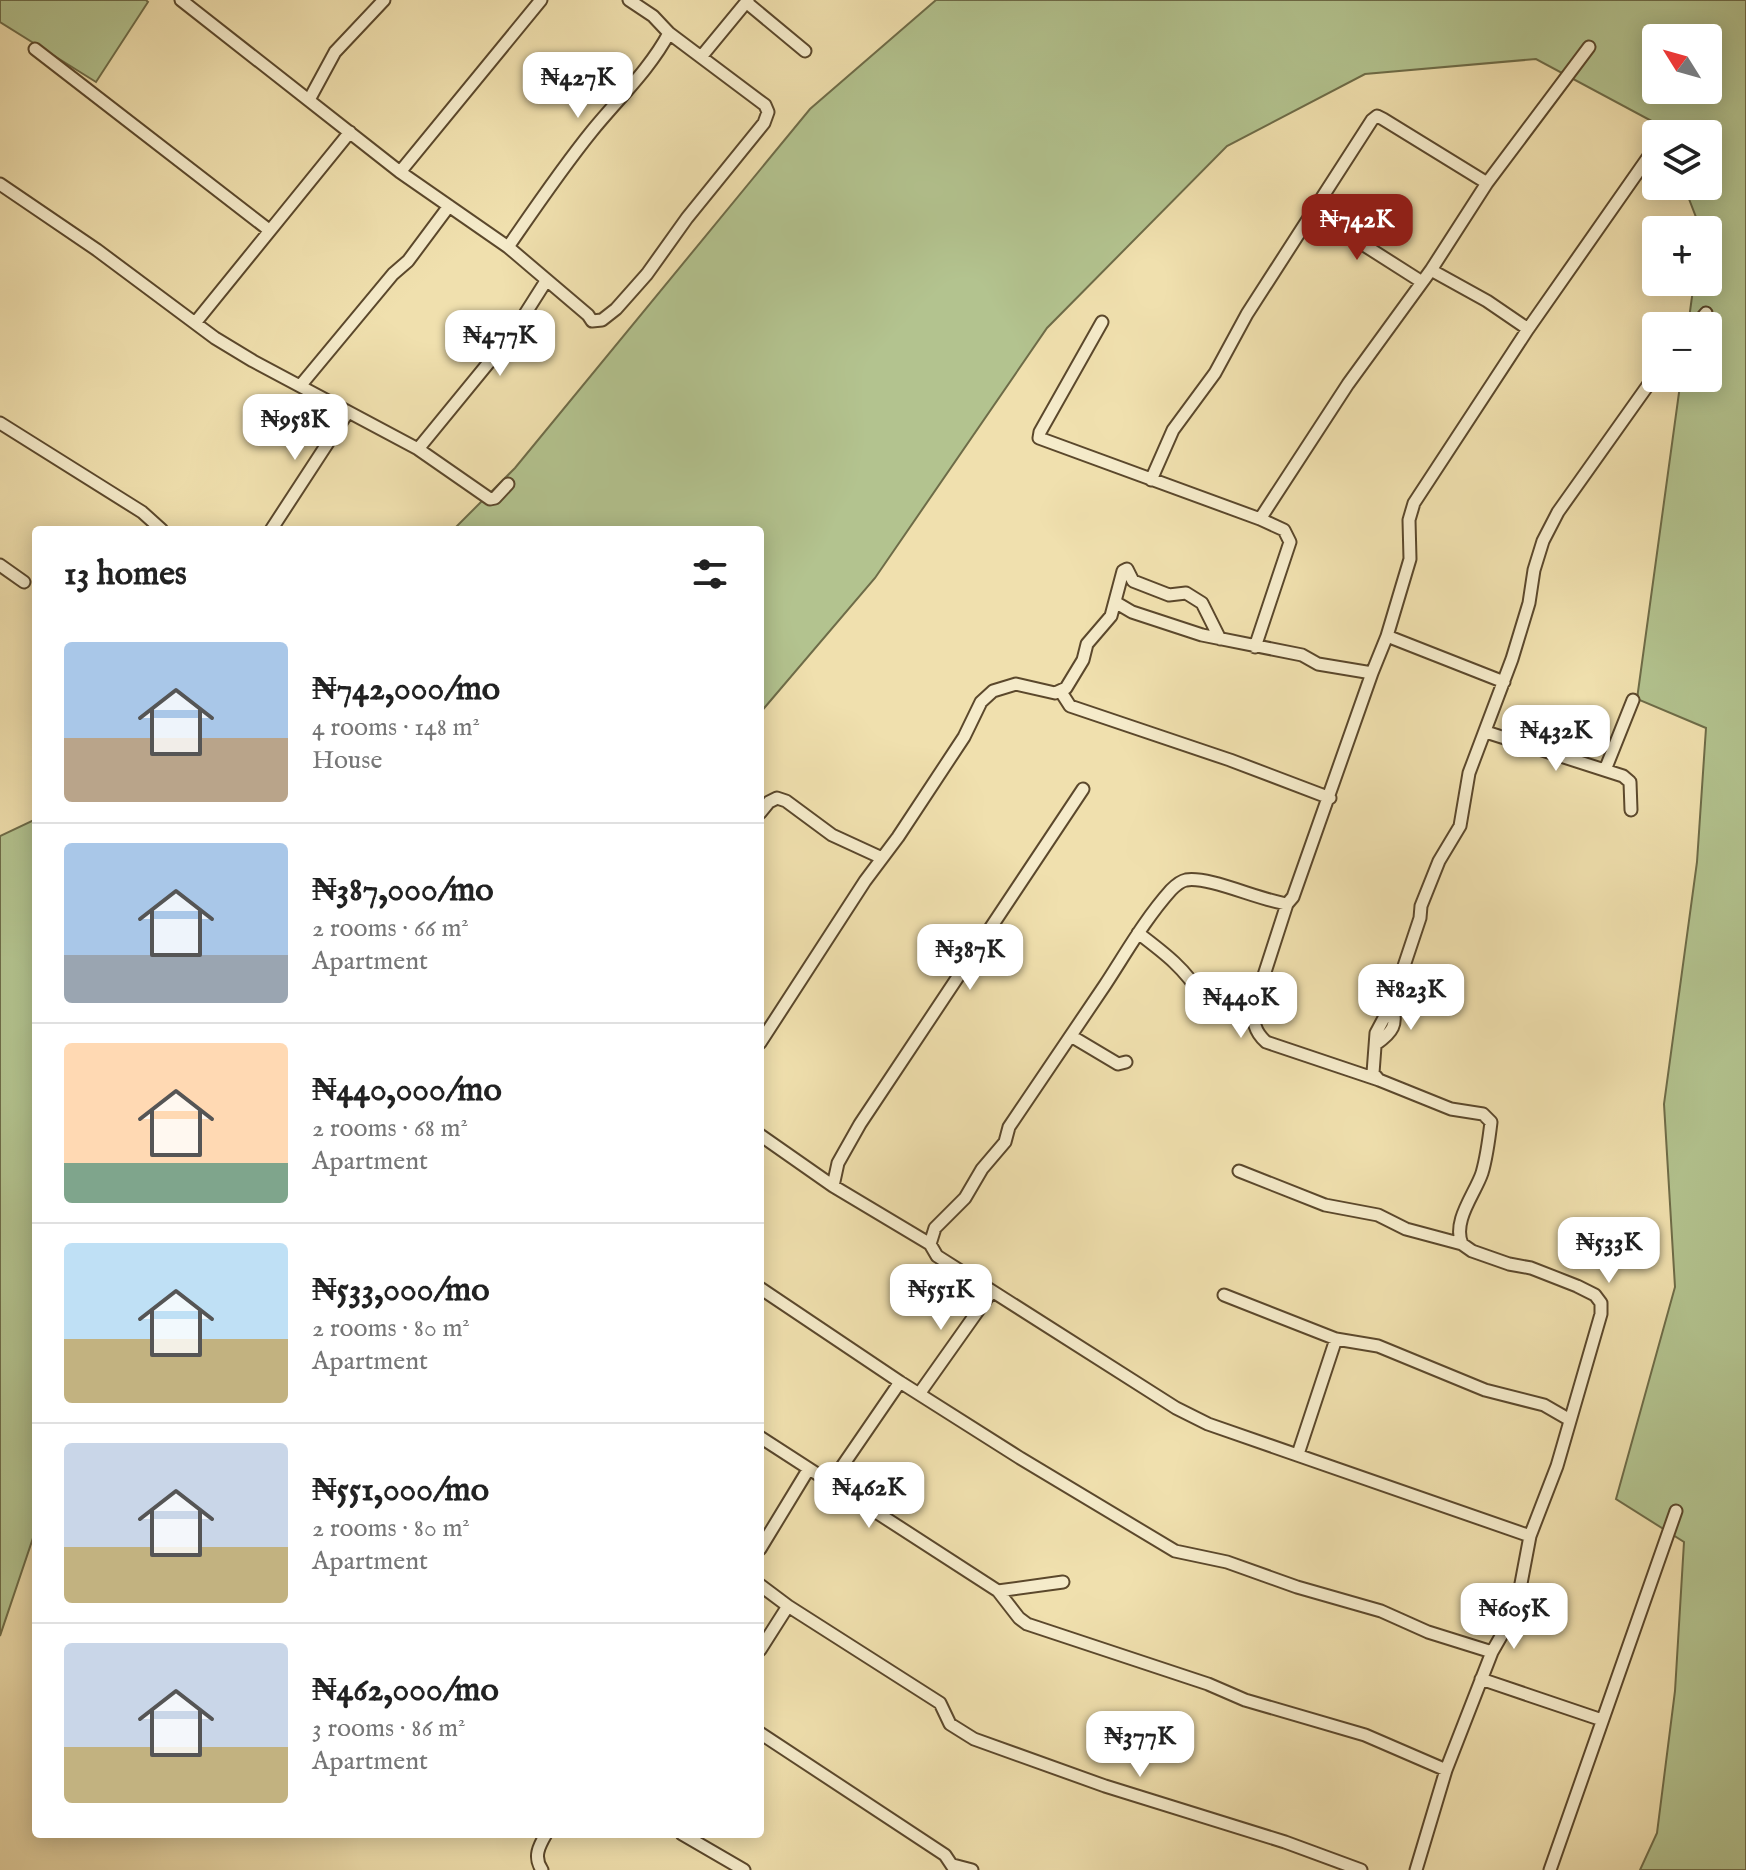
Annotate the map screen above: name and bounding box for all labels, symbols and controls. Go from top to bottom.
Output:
north arrow [1642,24,1722,104]
map controls [1642,24,1722,392]
pin: ₦427K [522,52,634,120]
text: ₦427K [541,61,615,94]
button: layers [1642,120,1722,200]
pin: ₦742K [1301,194,1413,262]
text: ₦742K [1320,203,1394,236]
button: + [1642,216,1722,296]
pin: ₦477K [444,310,556,378]
button: − [1642,312,1722,392]
text: ₦477K [463,319,537,352]
pin: ₦958K [239,394,351,462]
text: ₦958K [261,403,329,436]
icon: filters [688,552,732,596]
text: 13 homes [64,553,187,596]
text: ₦742,000/mo [312,668,500,711]
icon: home [128,674,224,770]
pin: ₦432K [1500,705,1612,773]
text: 4 rooms · 148 m² [312,711,480,744]
text: ₦432K [1520,714,1592,747]
text: House [312,744,382,777]
text: ₦387,000/mo [312,869,494,912]
icon: home [128,875,224,971]
text: 2 rooms · 66 m² [312,912,469,945]
pin: ₦387K [914,924,1026,992]
text: ₦387K [935,933,1005,966]
text: Apartment [312,945,428,978]
pin: ₦823K [1355,964,1467,1032]
pin: ₦440K [1185,972,1297,1040]
text: ₦823K [1376,973,1446,1006]
text: ₦440K [1203,981,1279,1014]
text: ₦440,000/mo [312,1069,502,1112]
icon: home [128,1075,224,1171]
text: 2 rooms · 68 m² [312,1112,468,1145]
text: Apartment [312,1145,428,1178]
pin: ₦533K [1553,1217,1665,1285]
text: ₦533K [1576,1226,1642,1259]
pin: ₦551K [885,1264,997,1332]
text: ₦533,000/mo [312,1269,489,1312]
text: ₦551K [908,1273,974,1306]
icon: home [128,1275,224,1371]
text: 2 rooms · 80 m² [312,1312,470,1345]
text: Apartment [312,1345,428,1378]
pin: ₦462K [813,1462,925,1530]
text: ₦551,000/mo [312,1469,489,1512]
text: ₦462K [832,1471,906,1504]
icon: home [128,1475,224,1571]
text: 2 rooms · 80 m² [312,1512,470,1545]
text: Apartment [312,1545,428,1578]
pin: ₦605K [1458,1583,1570,1651]
text: ₦605K [1479,1592,1549,1625]
text: ₦462,000/mo [312,1669,499,1712]
icon: home [128,1675,224,1771]
pin: ₦377K [1084,1711,1196,1779]
text: 3 rooms · 86 m² [312,1712,465,1745]
text: ₦377K [1104,1720,1176,1753]
text: Apartment [312,1745,428,1778]

